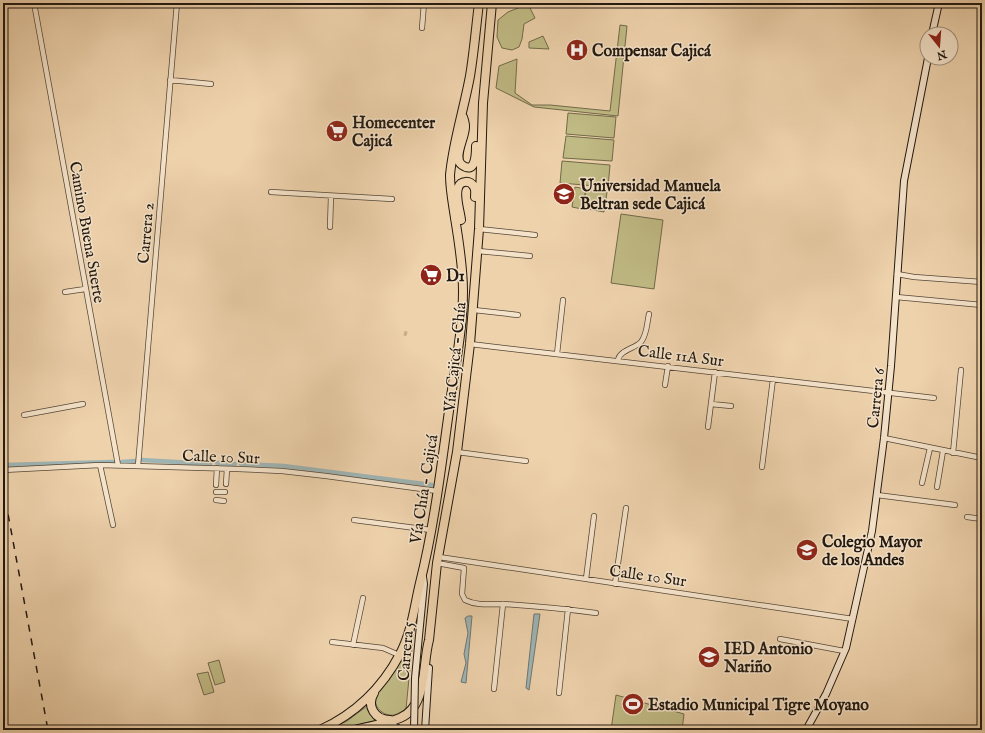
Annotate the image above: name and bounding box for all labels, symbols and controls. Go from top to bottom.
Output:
north arrow [919,26,959,66]
hospital icon: Compensar Cajicá [564,37,590,63]
place label: Compensar Cajicá [592,42,712,62]
text: N [935,46,949,63]
place label: Homecenter Cajicá [352,114,435,152]
supermarket icon: Homecenter Cajicá [324,118,350,144]
street label: Camino Buena Suerte [64,160,108,305]
place label: Universidad Manuela Beltran sede Cajicá [579,177,722,215]
school or university icon: Universidad Manuela Beltran sede Cajicá [551,181,577,207]
street label: Carrera 2 [134,202,160,265]
supermarket icon: D1 [418,262,444,288]
place label: D1 [446,267,465,287]
street label: Vía Cajicá - Chía [440,301,472,414]
street label: Calle 11A Sur [637,342,725,372]
street label: Carrera 6 [864,367,890,429]
street label: Vía Chía - Cajicá [406,433,444,546]
street label: Calle 10 Sur [182,447,260,469]
place label: Colegio Mayor de los Andes [822,533,923,571]
school or university icon: Colegio Mayor de los Andes [794,537,820,563]
street label: Calle 10 Sur [608,562,688,592]
street label: Carrera 5 [394,620,420,682]
place label: IED Antonio Nariño [723,640,813,678]
school or university icon: IED Antonio Nariño [696,644,722,670]
sports icon: Estadio Municipal Tigre Moyano [620,691,646,717]
place label: Estadio Municipal Tigre Moyano [648,696,869,716]

